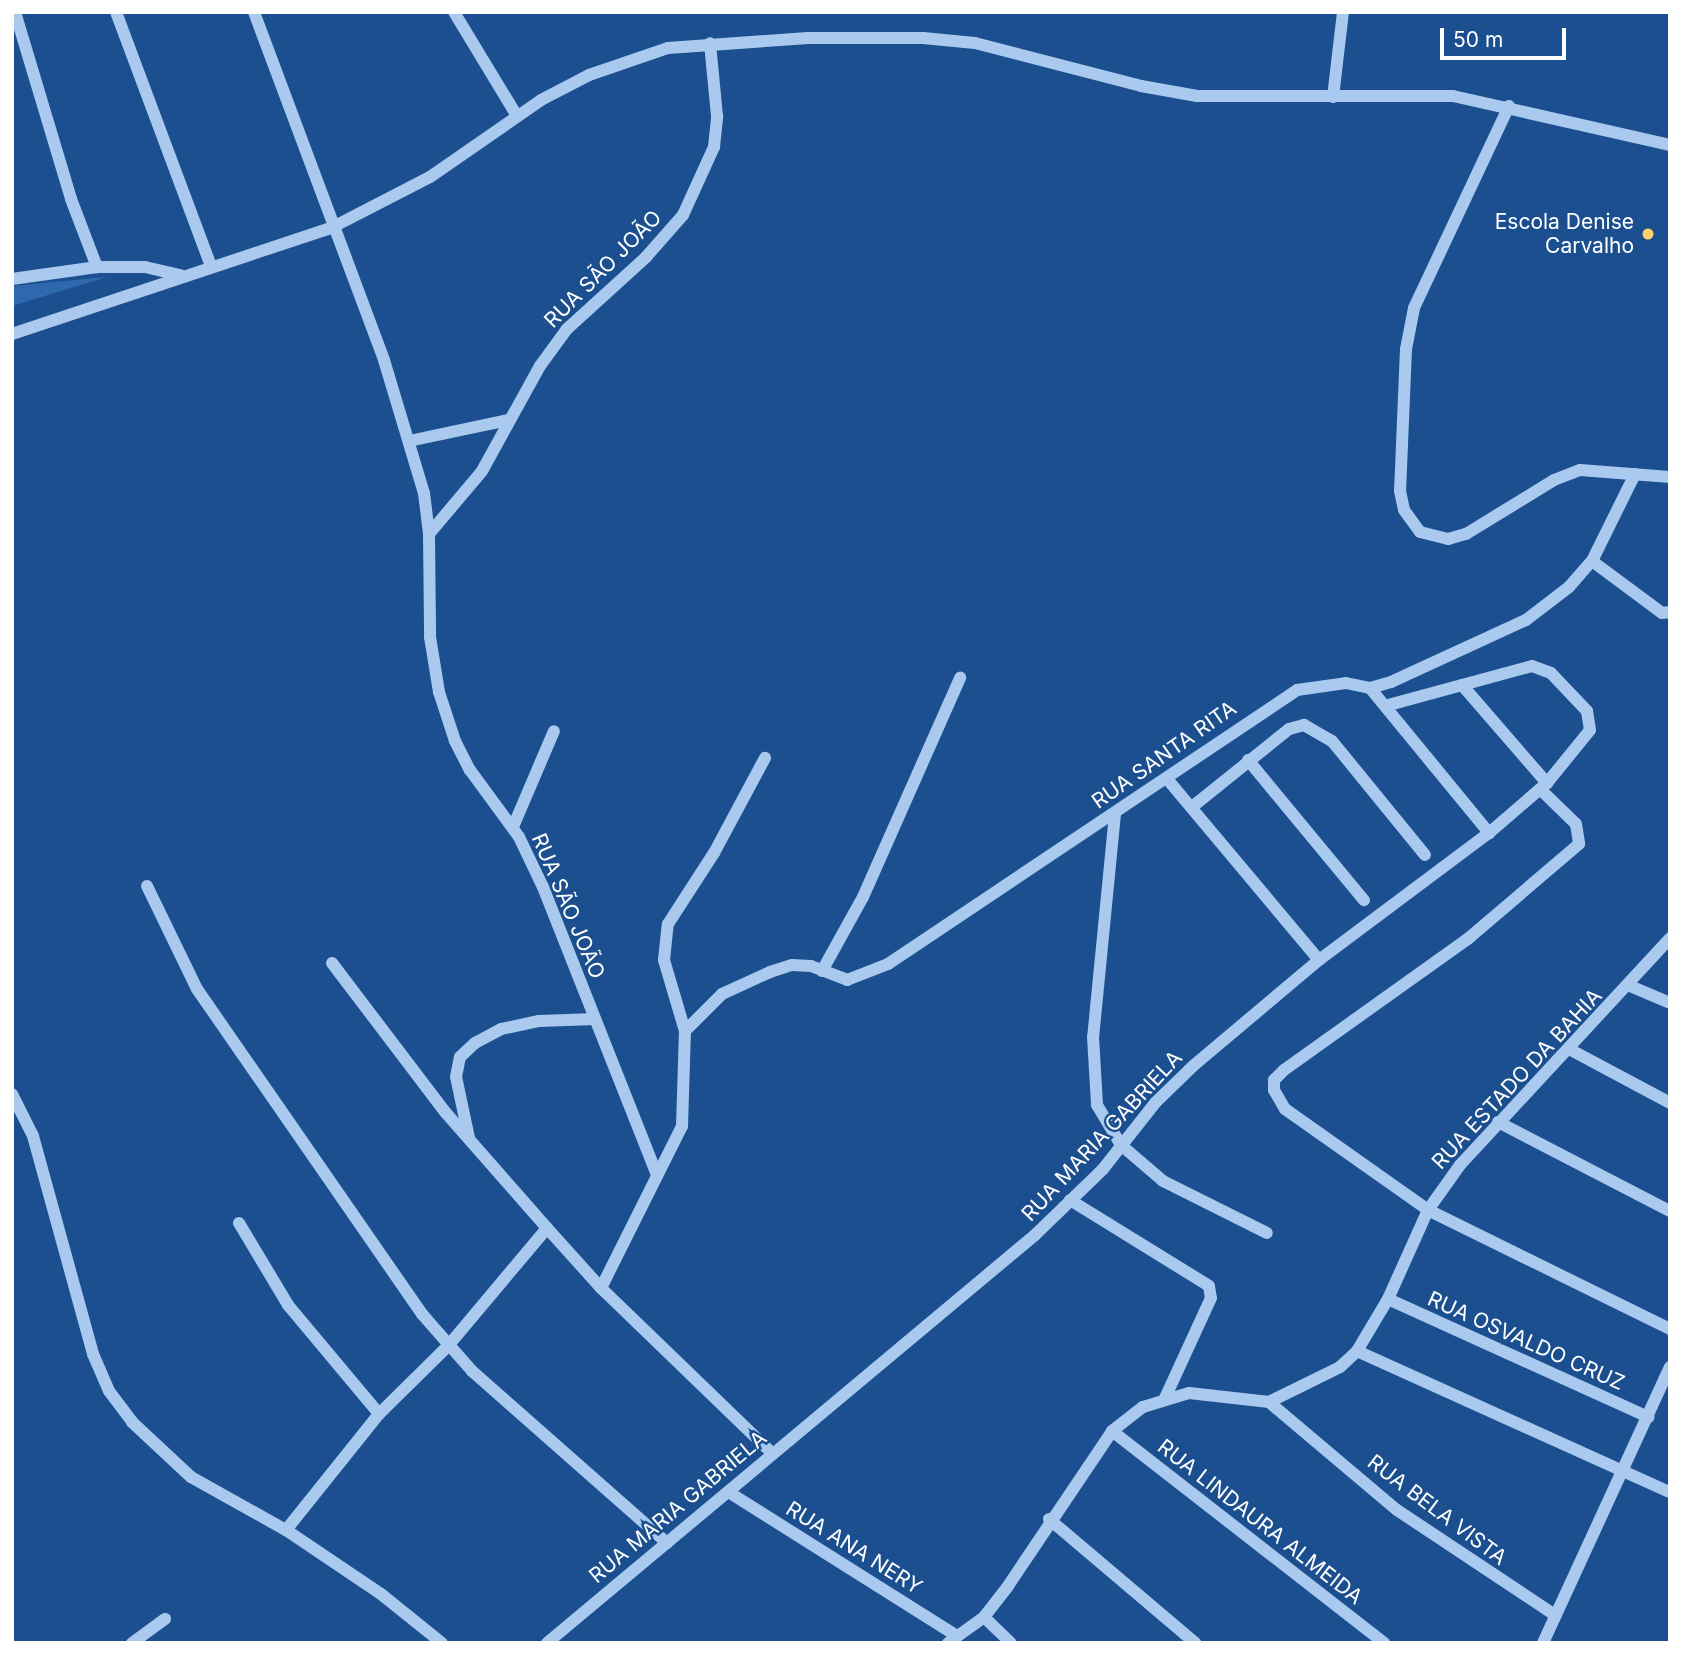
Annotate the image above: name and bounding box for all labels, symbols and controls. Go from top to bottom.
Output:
scale bar [1444,14,1570,58]
text: 50 m [1453,27,1503,52]
street label: RUA SÃO JOÃO [539,205,667,333]
place label: Escola Denise Carvalho [1495,209,1634,259]
marker: Escola Denise Carvalho [1640,226,1656,242]
street label: RUA SANTA RITA [1087,696,1241,814]
street label: RUA SÃO JOÃO [526,830,610,982]
street label: RUA ESTADO DA BAHIA [1427,984,1607,1174]
street label: RUA MARIA GABRIELA [1017,1046,1187,1226]
street label: RUA OSVALDO CRUZ [1424,1286,1628,1396]
street label: RUA MARIA GABRIELA [584,1425,772,1589]
street label: RUA LINDAURA ALMEIDA [1153,1434,1367,1610]
street label: RUA BELA VISTA [1362,1449,1512,1571]
street label: RUA ANA NERY [781,1496,927,1600]

